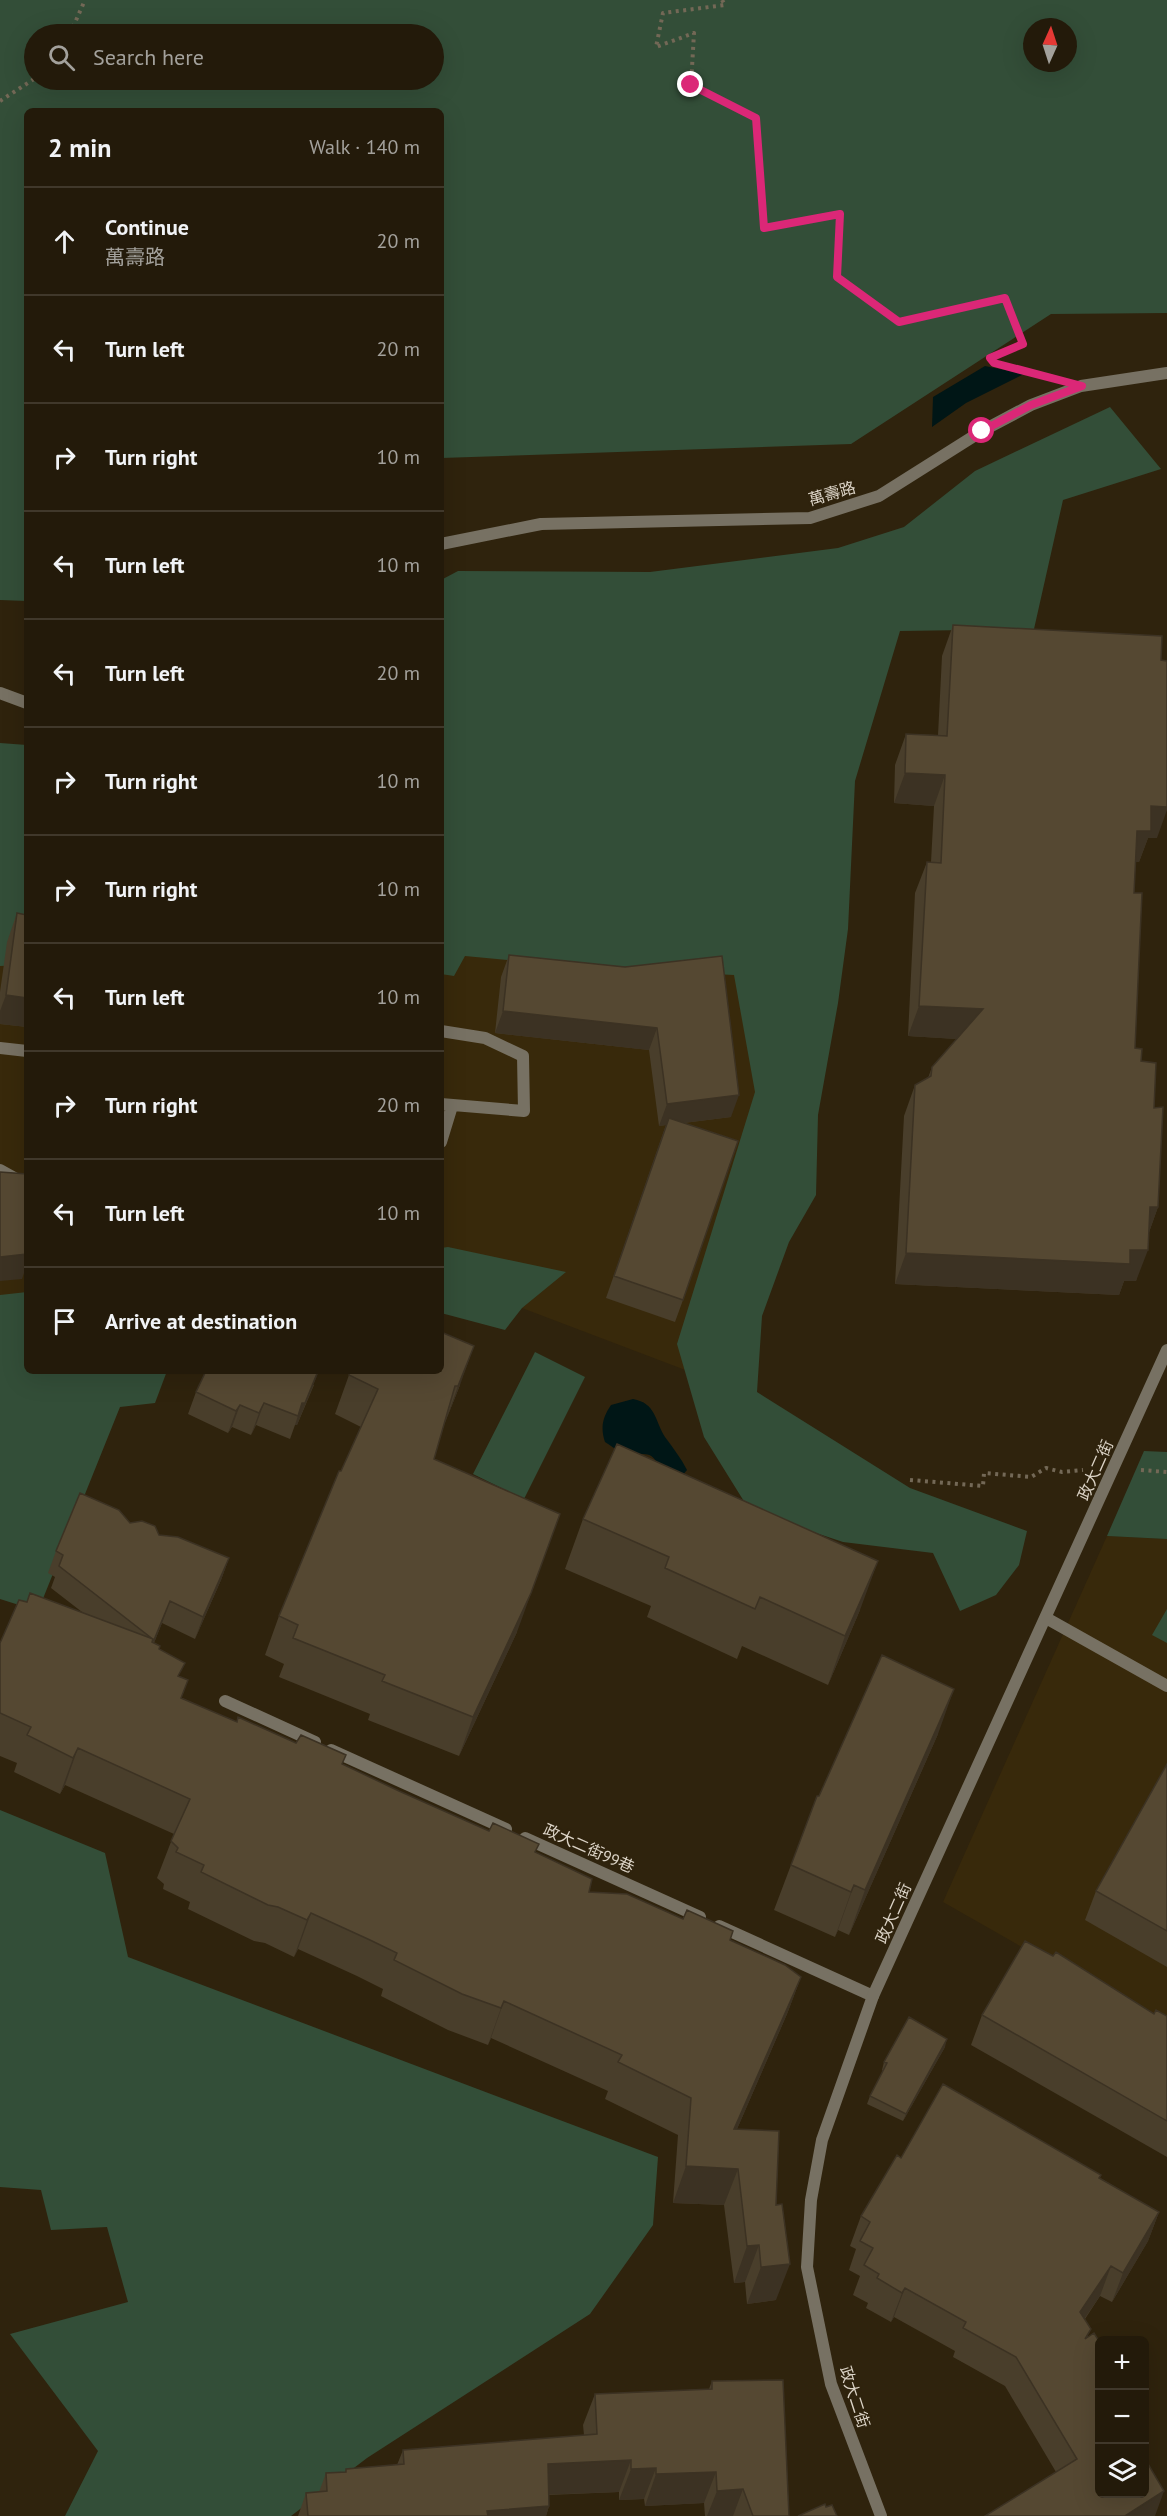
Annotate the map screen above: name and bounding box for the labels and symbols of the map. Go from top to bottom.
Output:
north arrow [1023,18,1077,72]
route end [677,71,703,97]
route start [968,417,994,443]
street label: 萬壽路 [806,477,858,509]
street label: 政大二街 [1073,1437,1117,1503]
street label: 政大二街99巷 [540,1819,638,1877]
street label: 政大二街 [871,1880,915,1946]
street label: 政大二街 [836,2363,874,2431]

